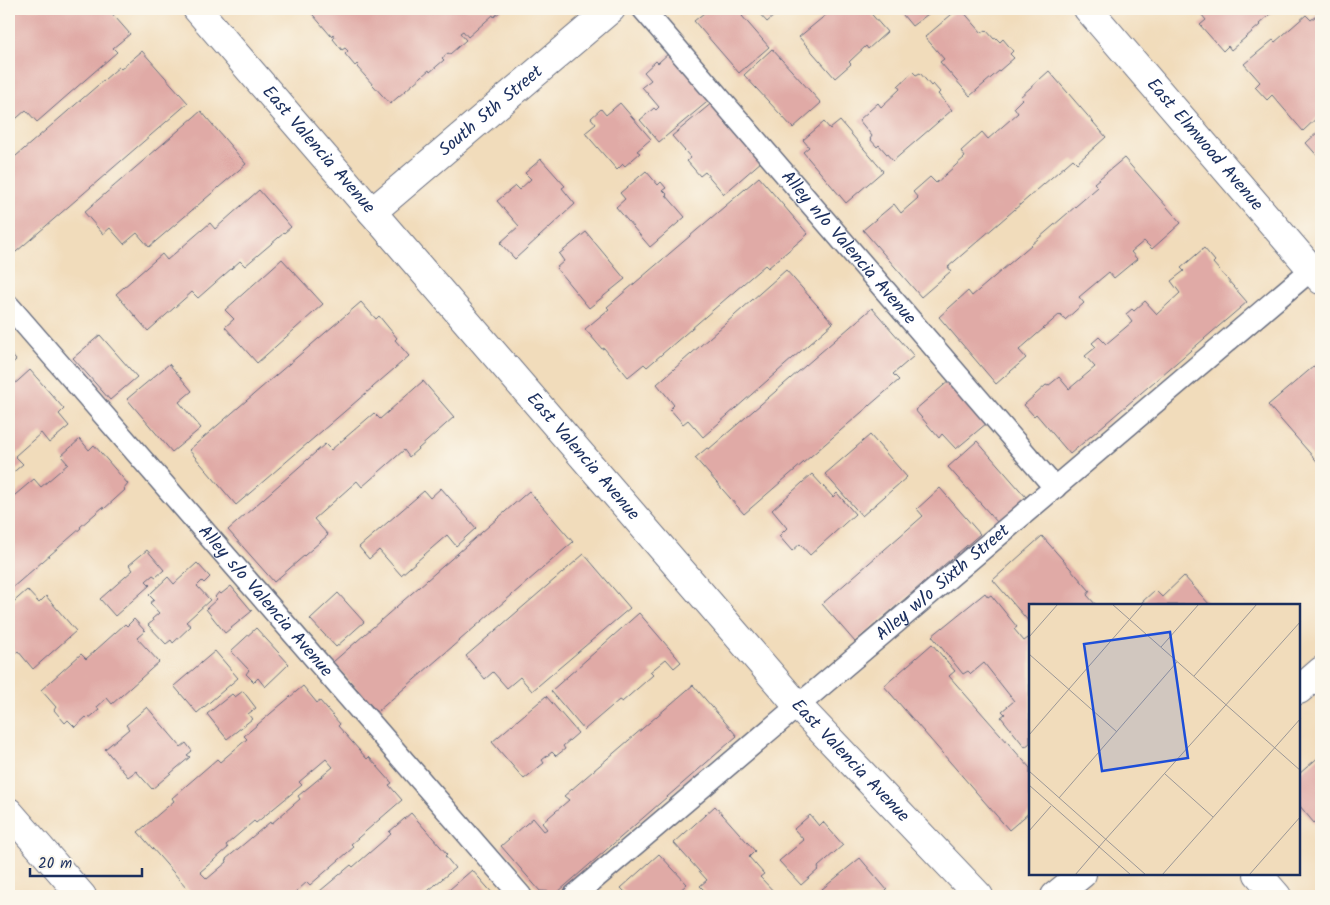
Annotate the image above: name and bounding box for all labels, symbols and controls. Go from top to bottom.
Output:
street label: South 5th Street [432,57,550,164]
street label: East Elmwood Avenue [1139,72,1270,218]
street label: East Valencia Avenue [255,79,382,221]
street label: Alley n/o Valencia Avenue [773,164,923,332]
street label: East Valencia Avenue [519,386,647,527]
street label: Alley w/o Sixth Street [869,516,1017,648]
street label: Alley s/o Valencia Avenue [191,518,340,684]
inset map [1029,604,1300,875]
street label: East Valencia Avenue [784,692,917,829]
scale bar [30,845,142,877]
text: 20 m [38,852,72,876]

